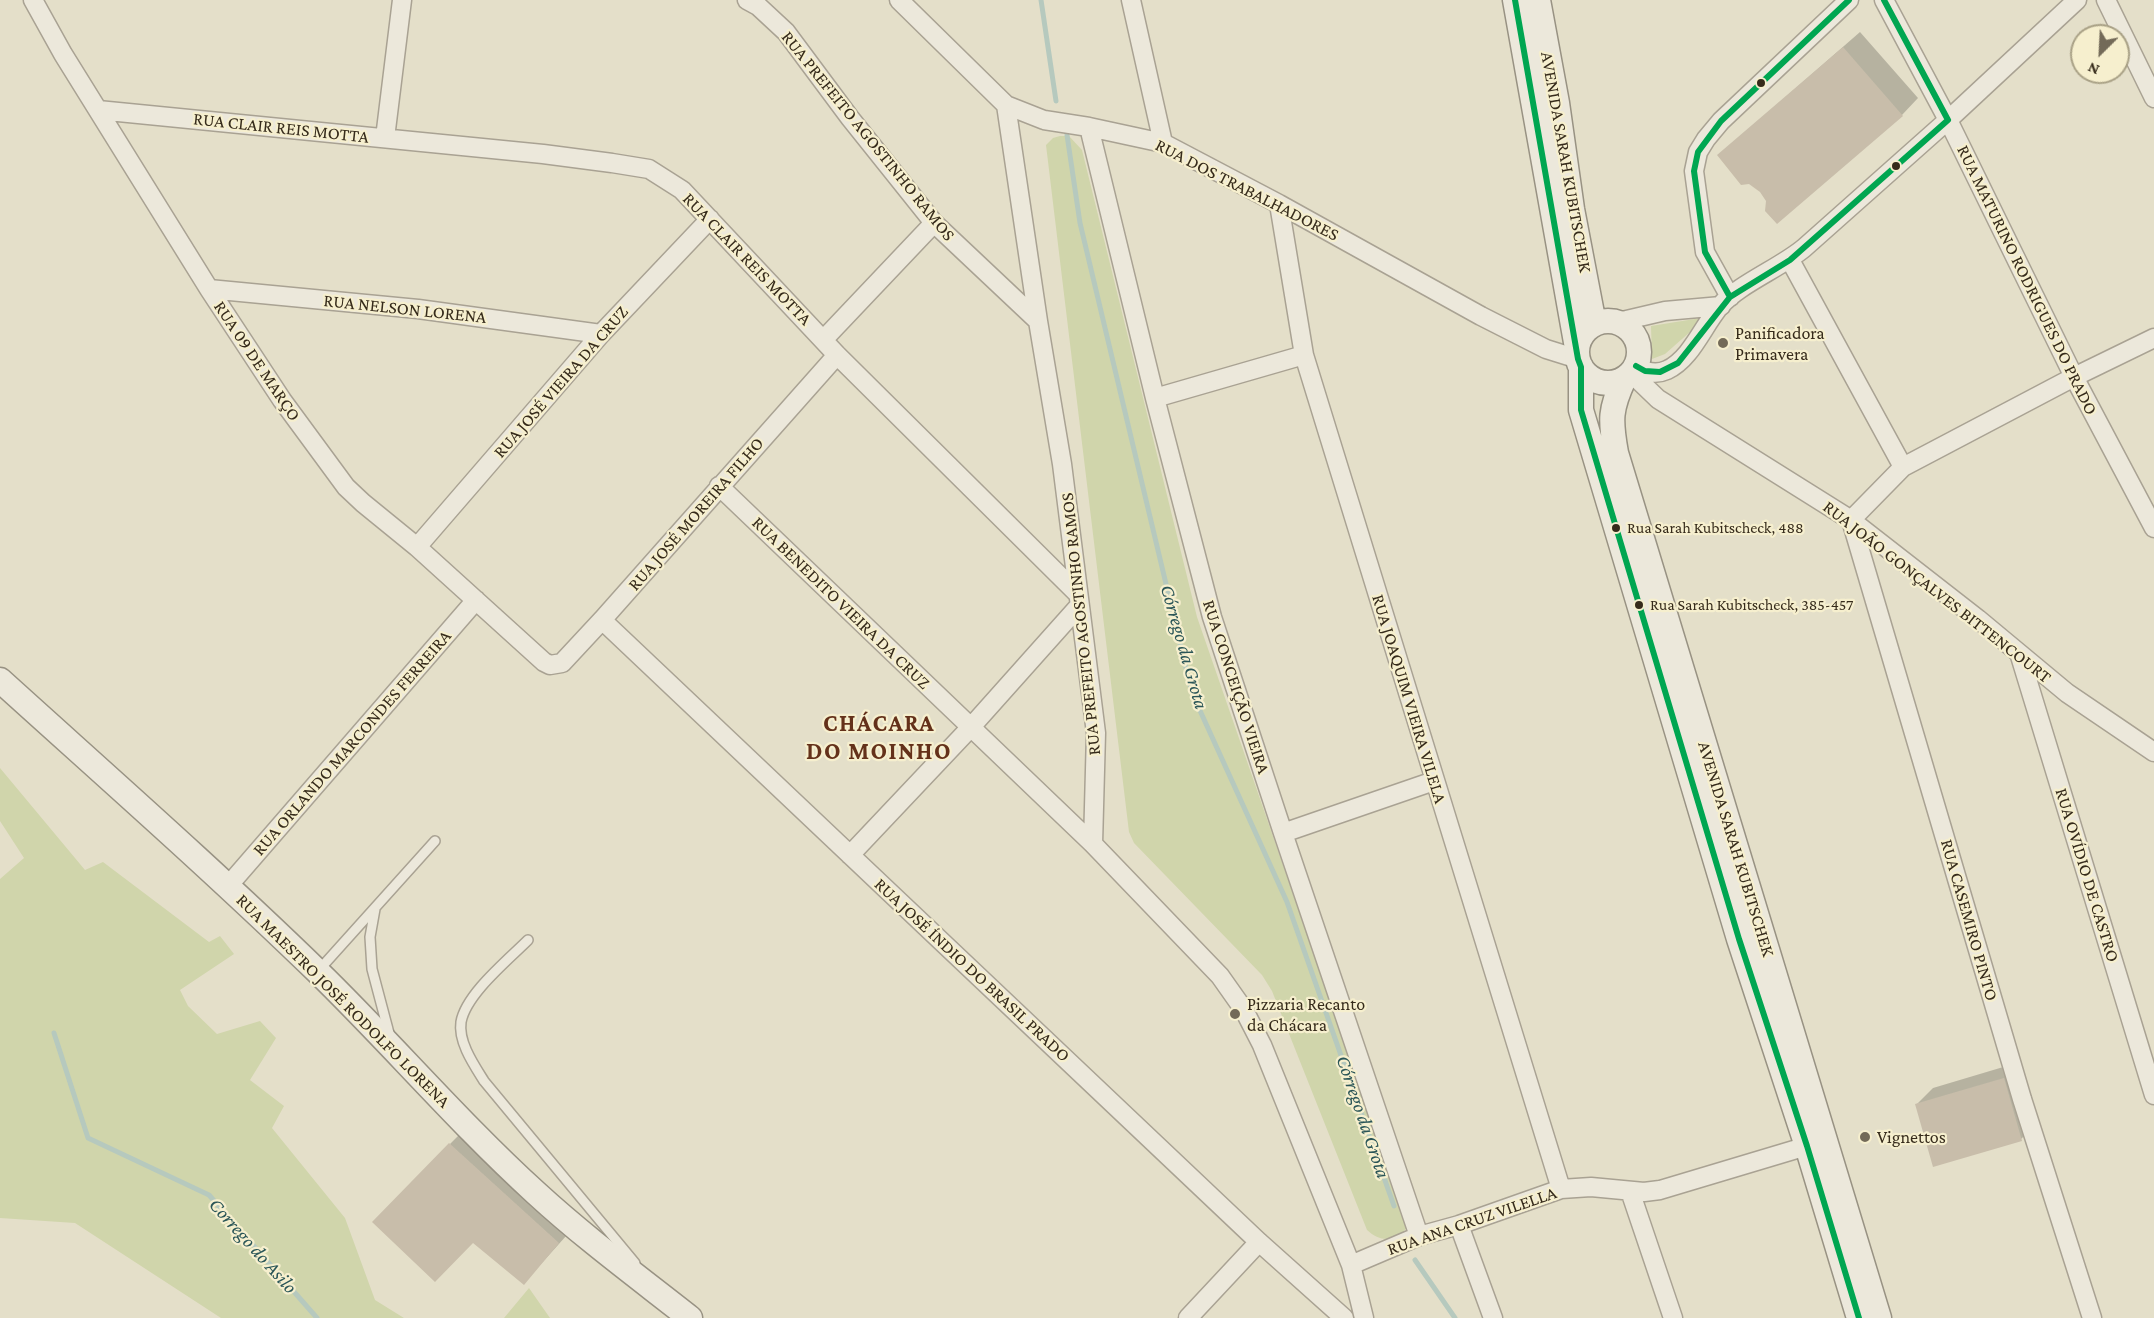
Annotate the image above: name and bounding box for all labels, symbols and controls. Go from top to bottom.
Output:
north arrow [2070,24,2130,84]
street label: RUA PREFEITO AGOSTINHO RAMOS [777,27,959,245]
street label: AVENIDA SARAH KUBITSCHEK [1536,50,1596,274]
text: N [2085,59,2102,79]
unlabelled marker [1755,77,1767,89]
street label: RUA CLAIR REIS MOTTA [192,108,370,148]
street label: RUA DOS TRABALHADORES [1152,134,1342,246]
street label: RUA MATURINO RODRIGUES DO PRADO [1952,142,2102,418]
unlabelled marker [1890,160,1902,172]
street label: RUA CLAIR REIS MOTTA [678,188,816,330]
street label: RUA NELSON LORENA [323,290,487,328]
street label: RUA 09 DE MARÇO [209,297,305,425]
street label: RUA JOSÉ VIEIRA DA CRUZ [489,301,633,463]
place label: Panificadora Primavera [1735,322,1825,364]
marker: Panificadora Primavera [1716,336,1730,350]
street label: RUA JOSÉ MOREIRA FILHO [623,433,769,595]
street label: RUA PREFEITO AGOSTINHO RAMOS [1056,492,1106,756]
street label: RUA JOÃO GONÇALVES BITTENCOURT [1819,496,2055,688]
street label: RUA BENEDITO VIEIRA DA CRUZ [747,512,935,694]
place label: Rua Sarah Kubitscheck, 488 [1627,518,1804,538]
marker: Rua Sarah Kubitscheck, 488 [1610,522,1622,534]
water label: Córrego da Grota [1155,582,1213,712]
street label: RUA JOAQUIM VIEIRA VILELA [1367,592,1451,806]
place label: Rua Sarah Kubitscheck, 385-457 [1650,595,1853,615]
street label: RUA CONCEIÇÃO VIEIRA [1198,597,1274,777]
marker: Rua Sarah Kubitscheck, 385-457 [1633,599,1645,611]
street label: RUA ORLANDO MARCONDES FERREIRA [248,626,456,860]
district label: CHÁCARA DO MOINHO [806,710,952,766]
street label: AVENIDA SARAH KUBITSCHEK [1693,739,1779,959]
street label: RUA OVÍDIO DE CASTRO [2050,785,2124,965]
street label: RUA CASEMIRO PINTO [1936,837,2002,1003]
street label: RUA JOSÉ ÍNDIO DO BRASIL PRADO [870,874,1074,1066]
street label: RUA MAESTRO JOSÉ RODOLFO LORENA [231,889,455,1113]
place label: Pizzaria Recanto da Chácara [1247,993,1365,1036]
marker: Pizzaria Recanto da Chácara [1228,1007,1242,1021]
water label: Córrego da Grota [1331,1052,1395,1182]
place label: Vignettos [1877,1126,1946,1148]
marker: Vignettos [1858,1130,1872,1144]
street label: RUA ANA CRUZ VILELLA [1385,1182,1559,1260]
water label: Corrego do Asilo [204,1193,302,1299]

